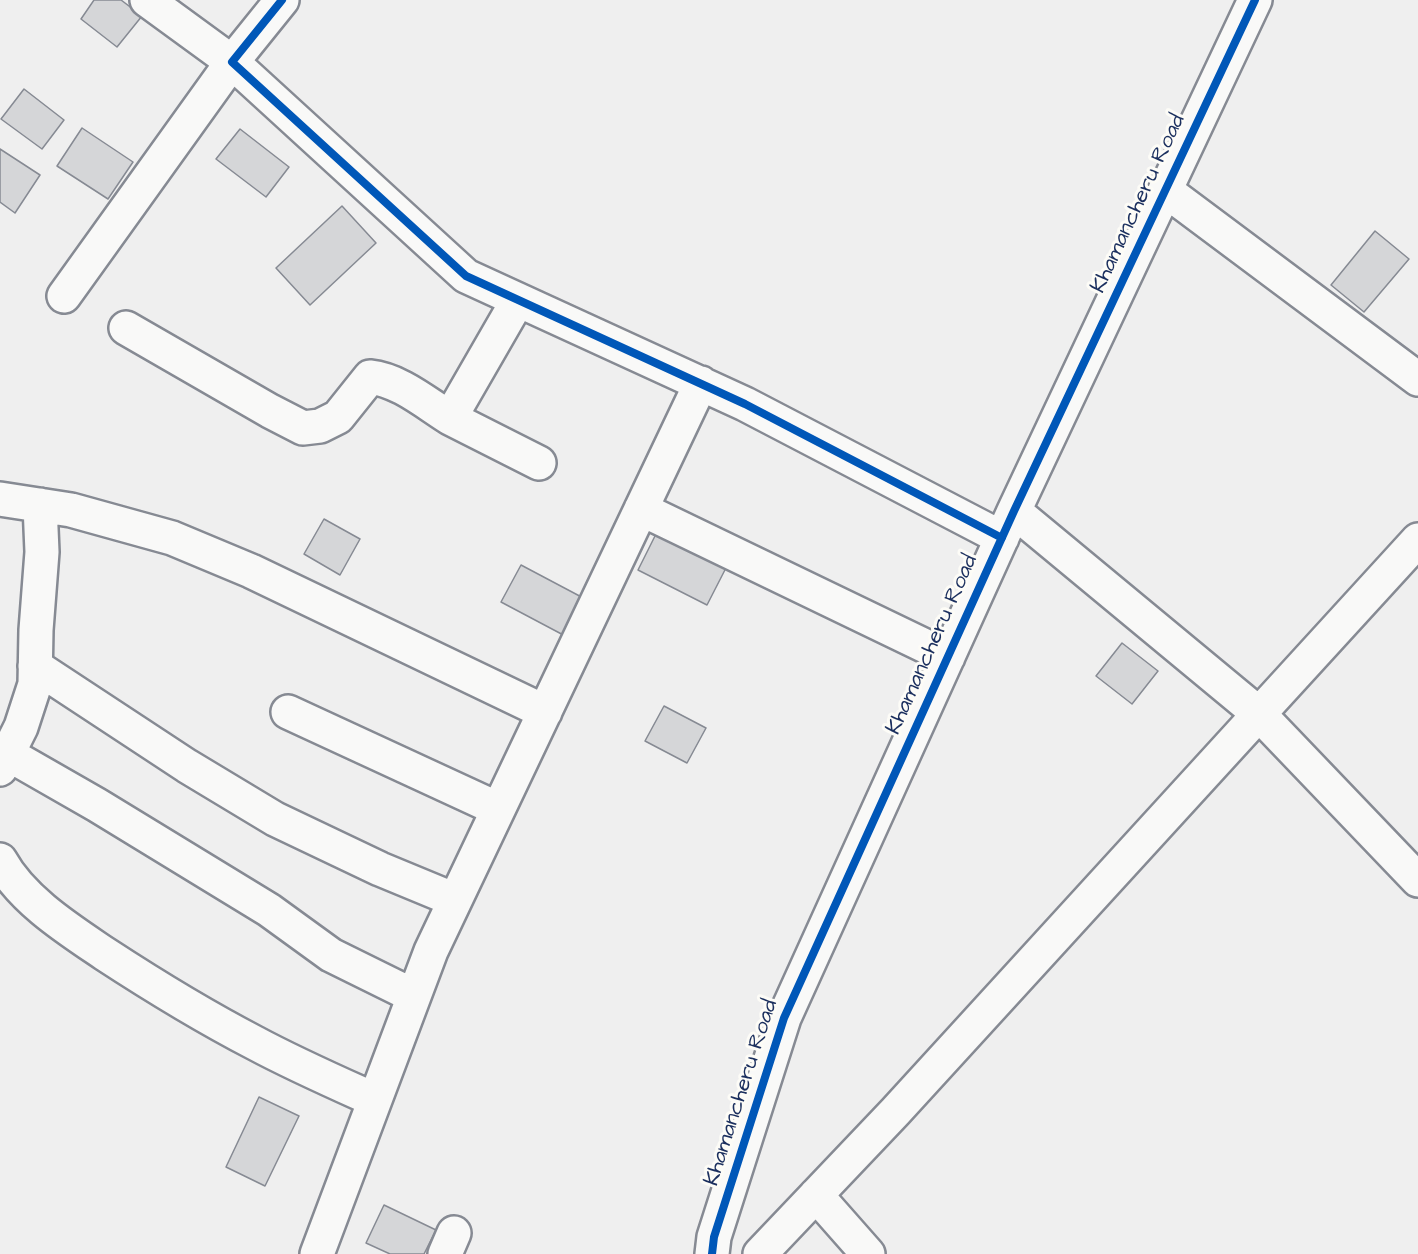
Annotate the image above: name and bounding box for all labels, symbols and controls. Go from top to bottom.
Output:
street label: Khamancheru Road [1086,110,1192,298]
street label: Khamancheru Road [881,551,985,739]
street label: Khamancheru Road [699,997,785,1189]

